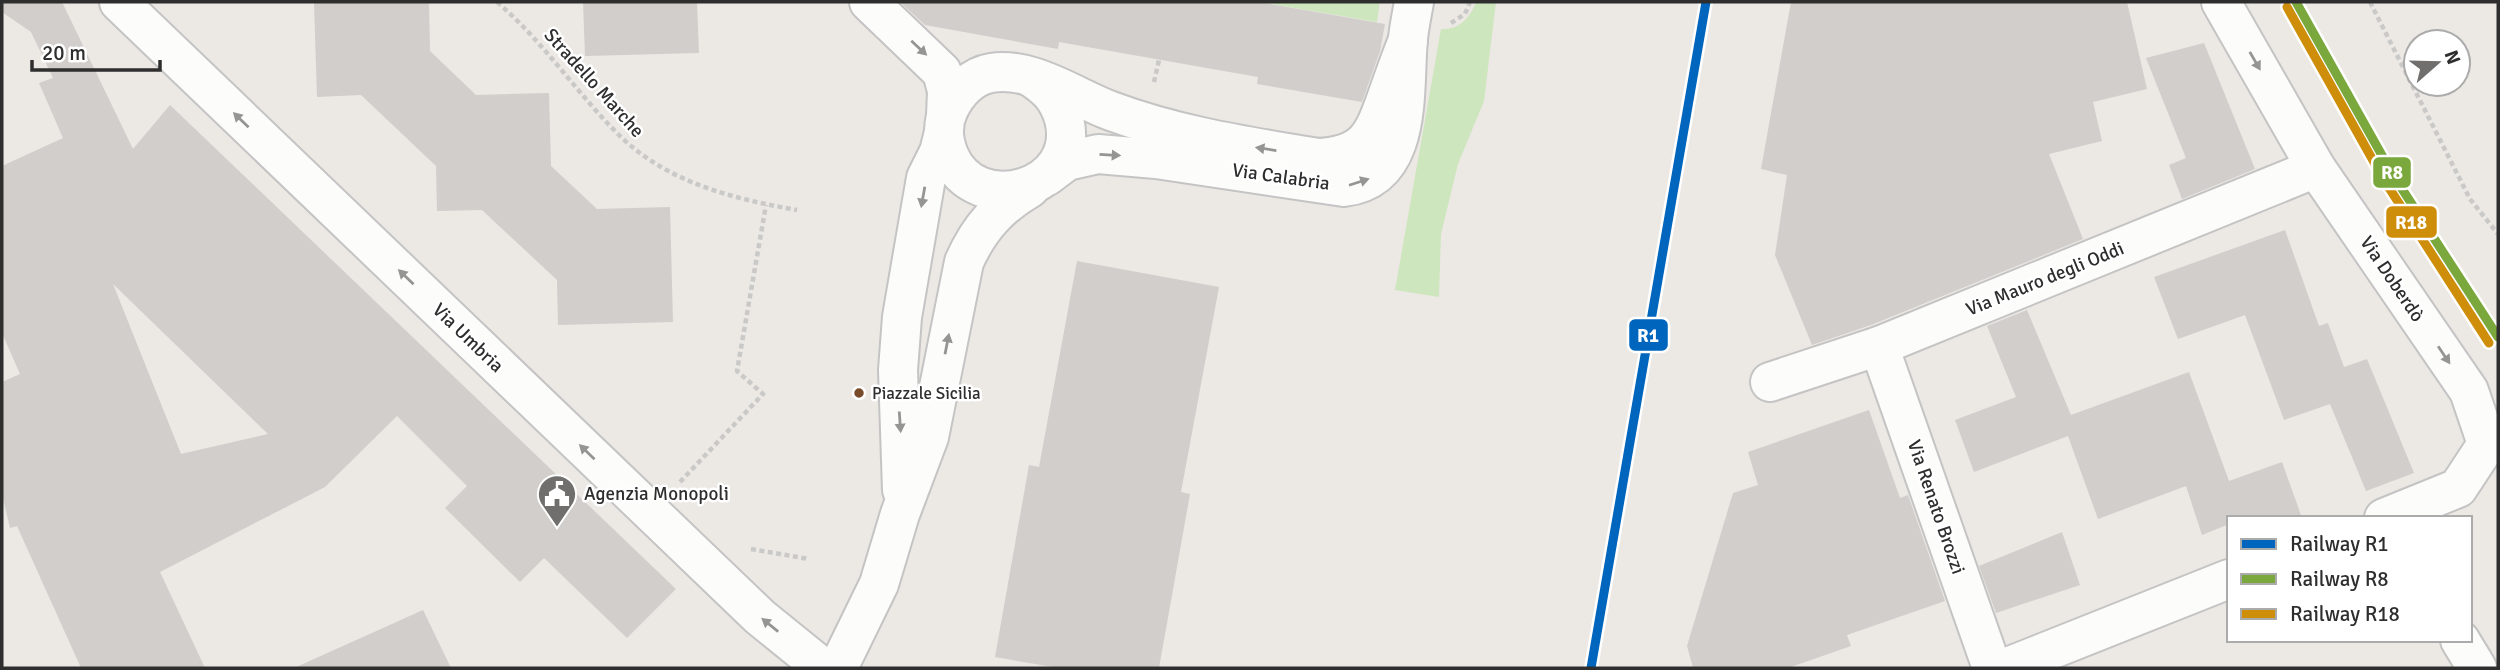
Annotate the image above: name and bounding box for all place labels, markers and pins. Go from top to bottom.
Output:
place label: Piazzale Sicilia [872,383,981,404]
marker: Piazzale Sicilia [852,386,866,400]
public building icon: Agenzia Monopoli [536,473,578,528]
place label: Agenzia Monopoli [584,482,729,506]

